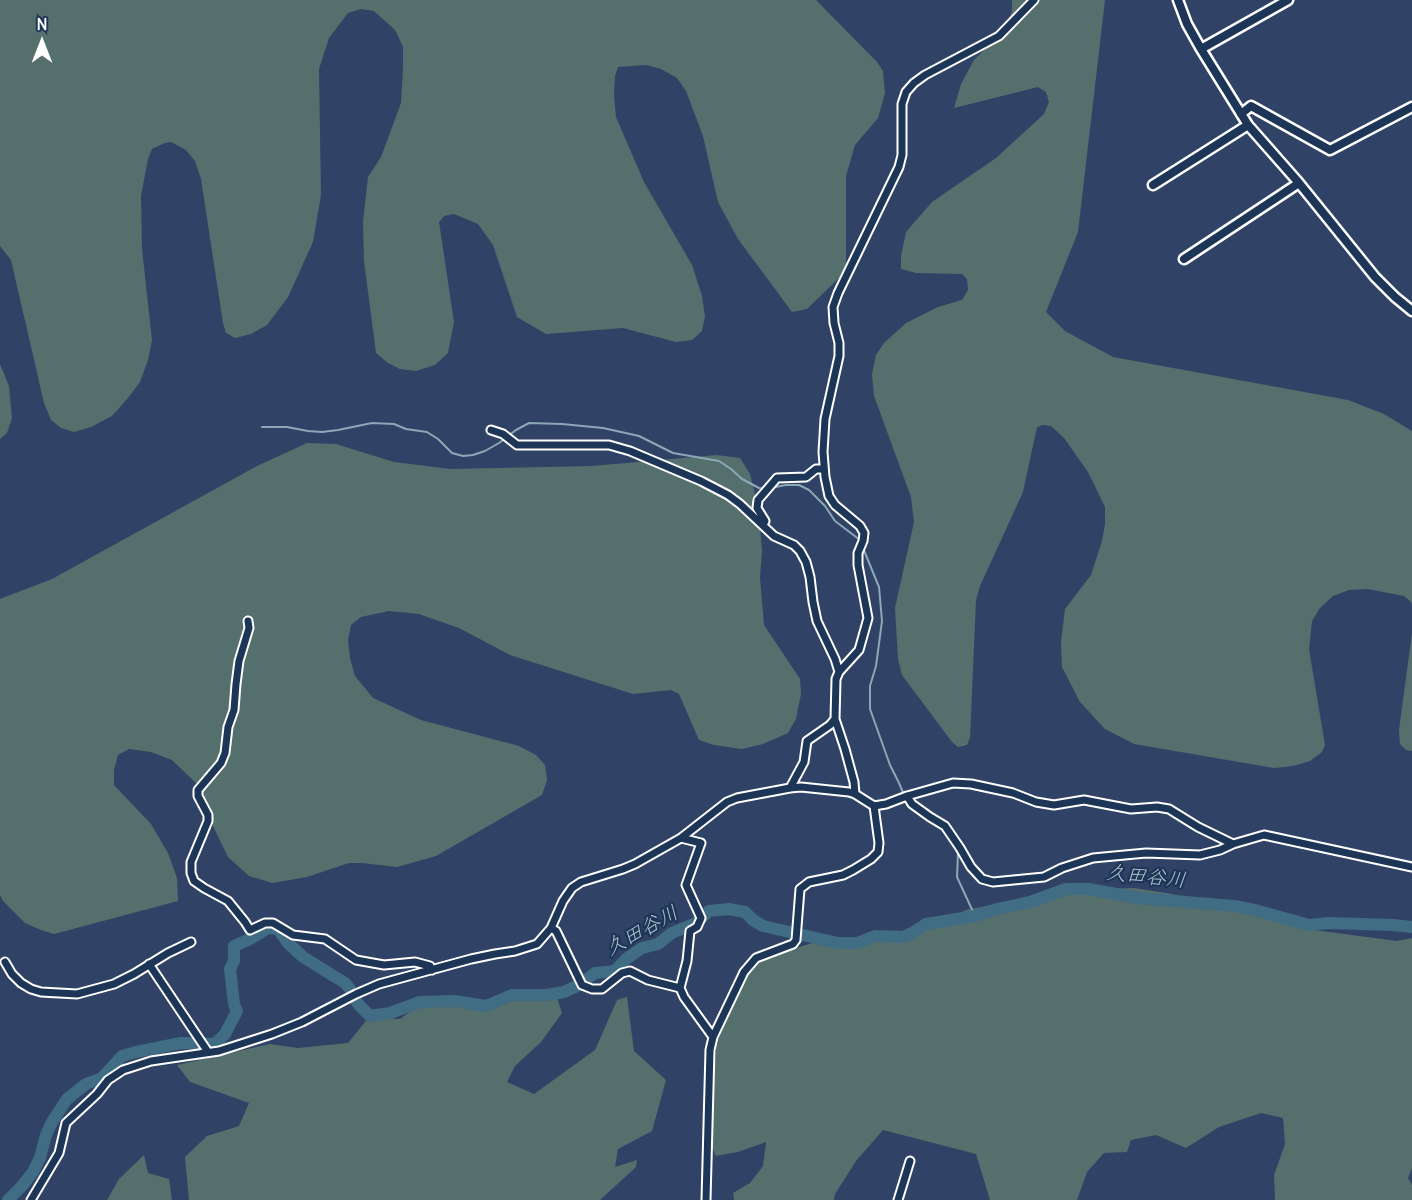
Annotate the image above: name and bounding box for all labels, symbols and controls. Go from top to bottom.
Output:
north arrow [12,12,72,72]
text: N [36,14,48,34]
water label: 久田谷川 [1105,861,1187,893]
water label: 久田谷川 [601,901,683,961]

